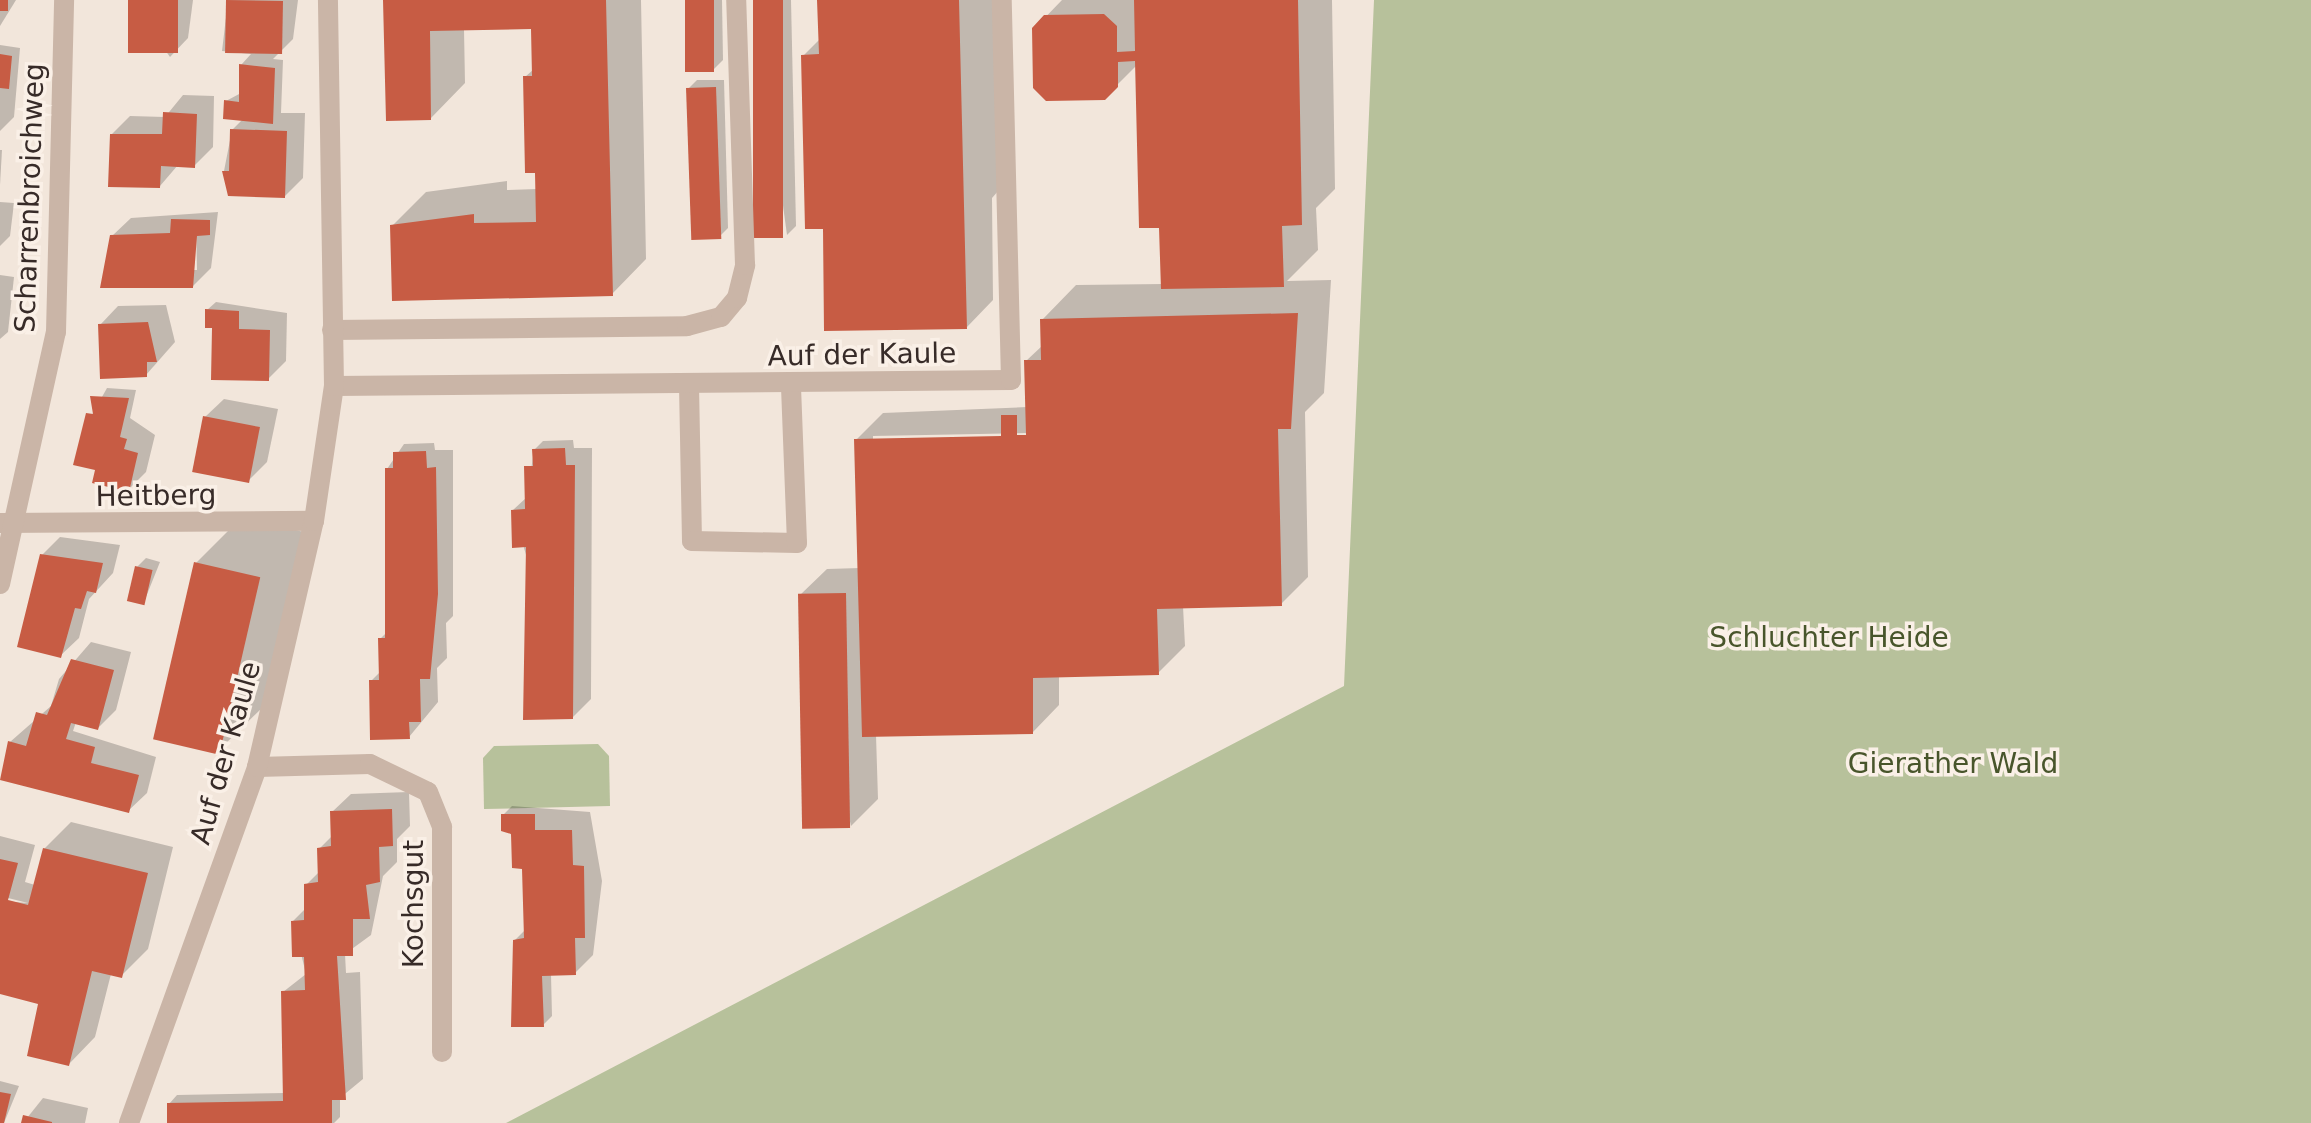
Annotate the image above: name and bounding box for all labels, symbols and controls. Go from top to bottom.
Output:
street label: Scharrenbroichweg [9,63,51,333]
street label: Auf der Kaule [767,337,957,373]
street label: Heitberg [95,478,217,514]
park label: Schluchter Heide [1709,621,1949,655]
street label: Auf der Kaule [184,658,268,848]
park label: Gierather Wald [1848,747,2058,781]
street label: Kochsgut [397,840,431,968]

